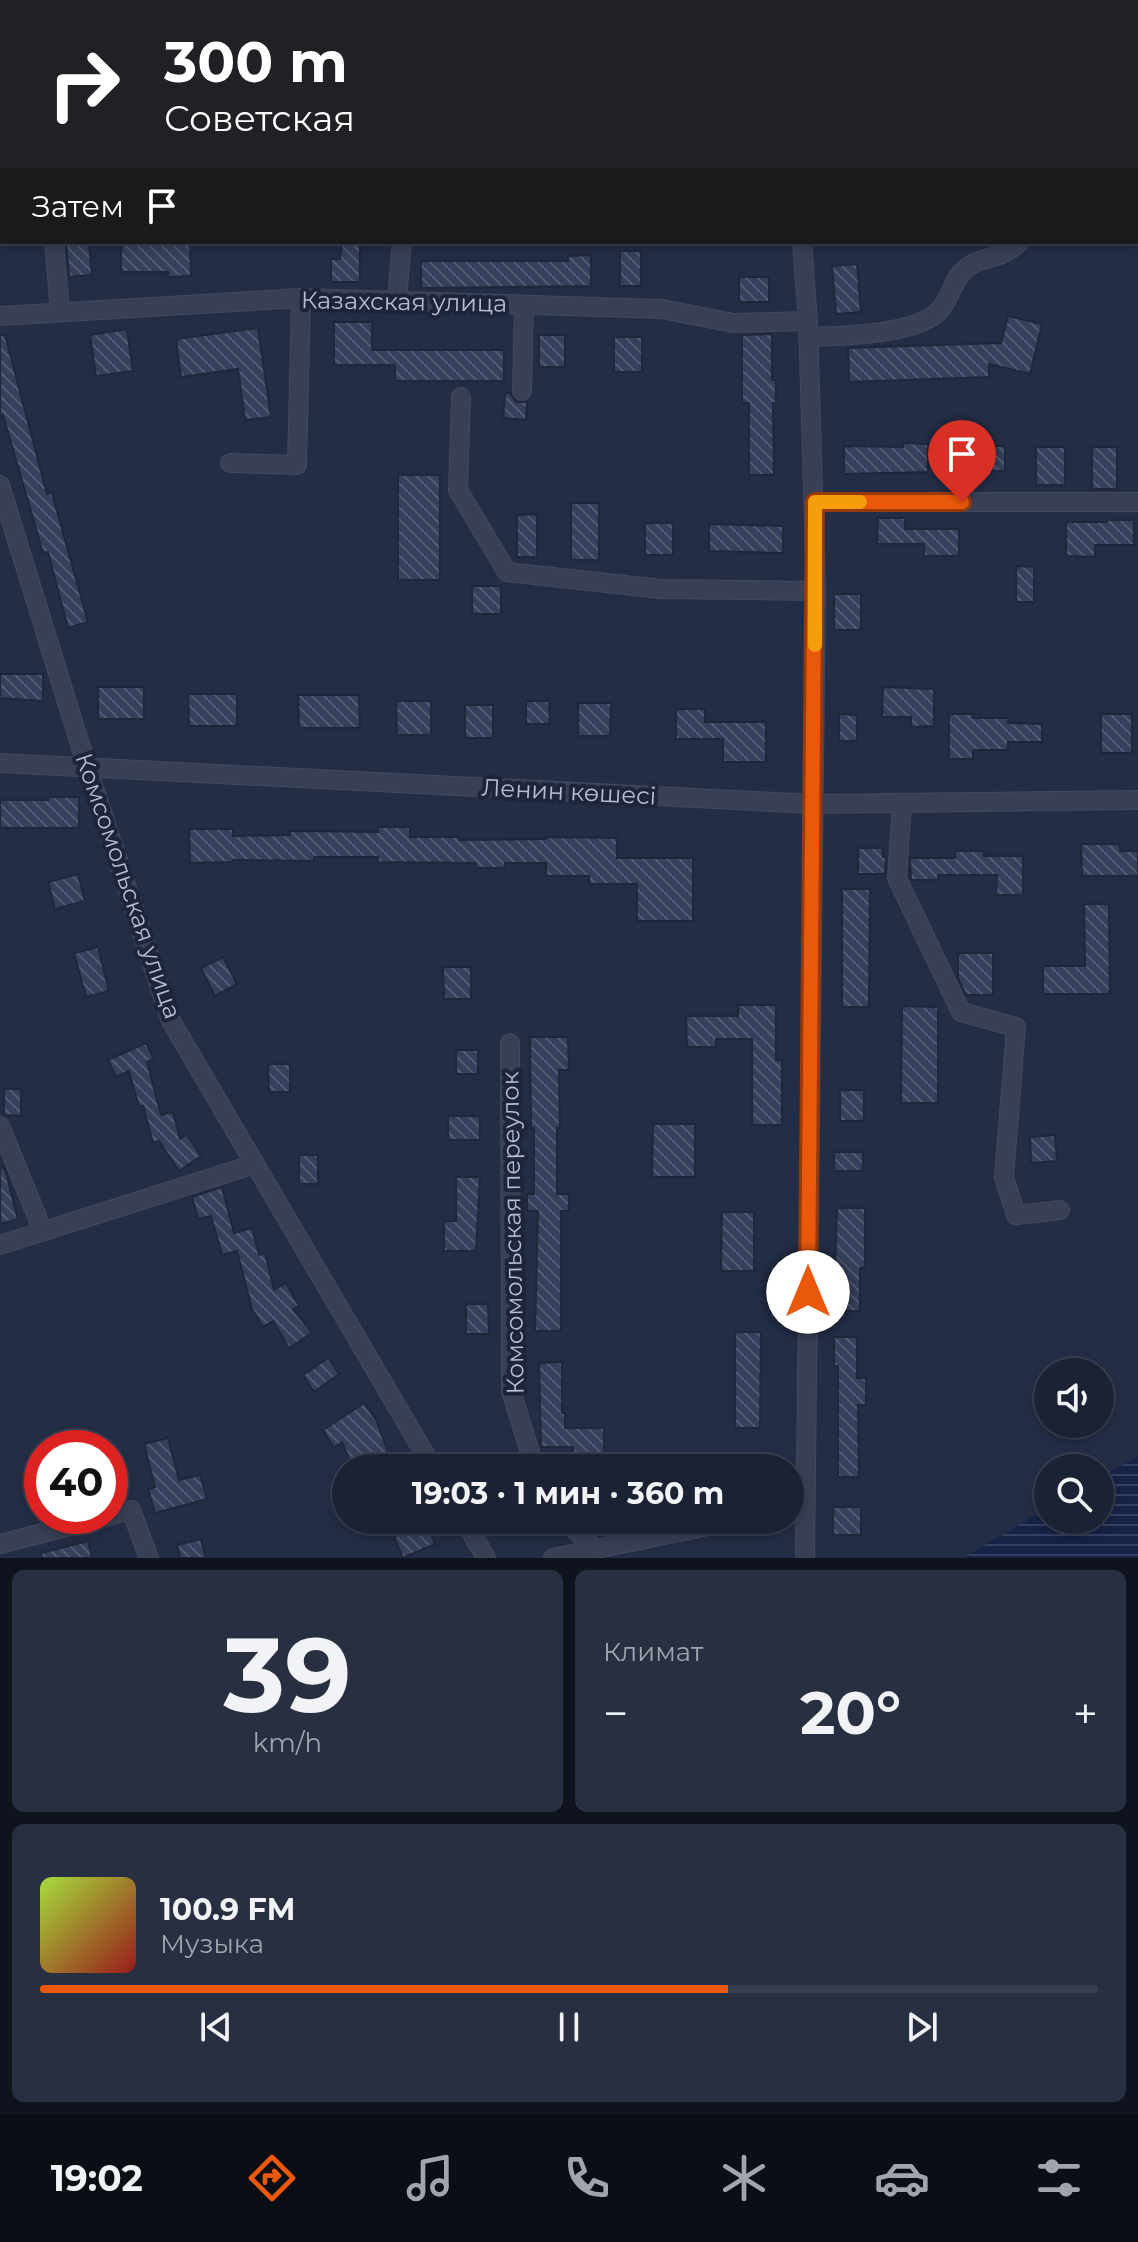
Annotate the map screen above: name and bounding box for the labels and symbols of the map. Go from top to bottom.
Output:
street label: Казахская улица [301,285,507,318]
pin [928,420,996,502]
street label: Комсомольская улица [69,749,188,1022]
street label: Ленин көшесі [481,772,657,811]
street label: Комсомольская переулок [495,1071,530,1395]
position arrow [766,1250,850,1334]
speed limit sign: 40 [24,1430,128,1534]

